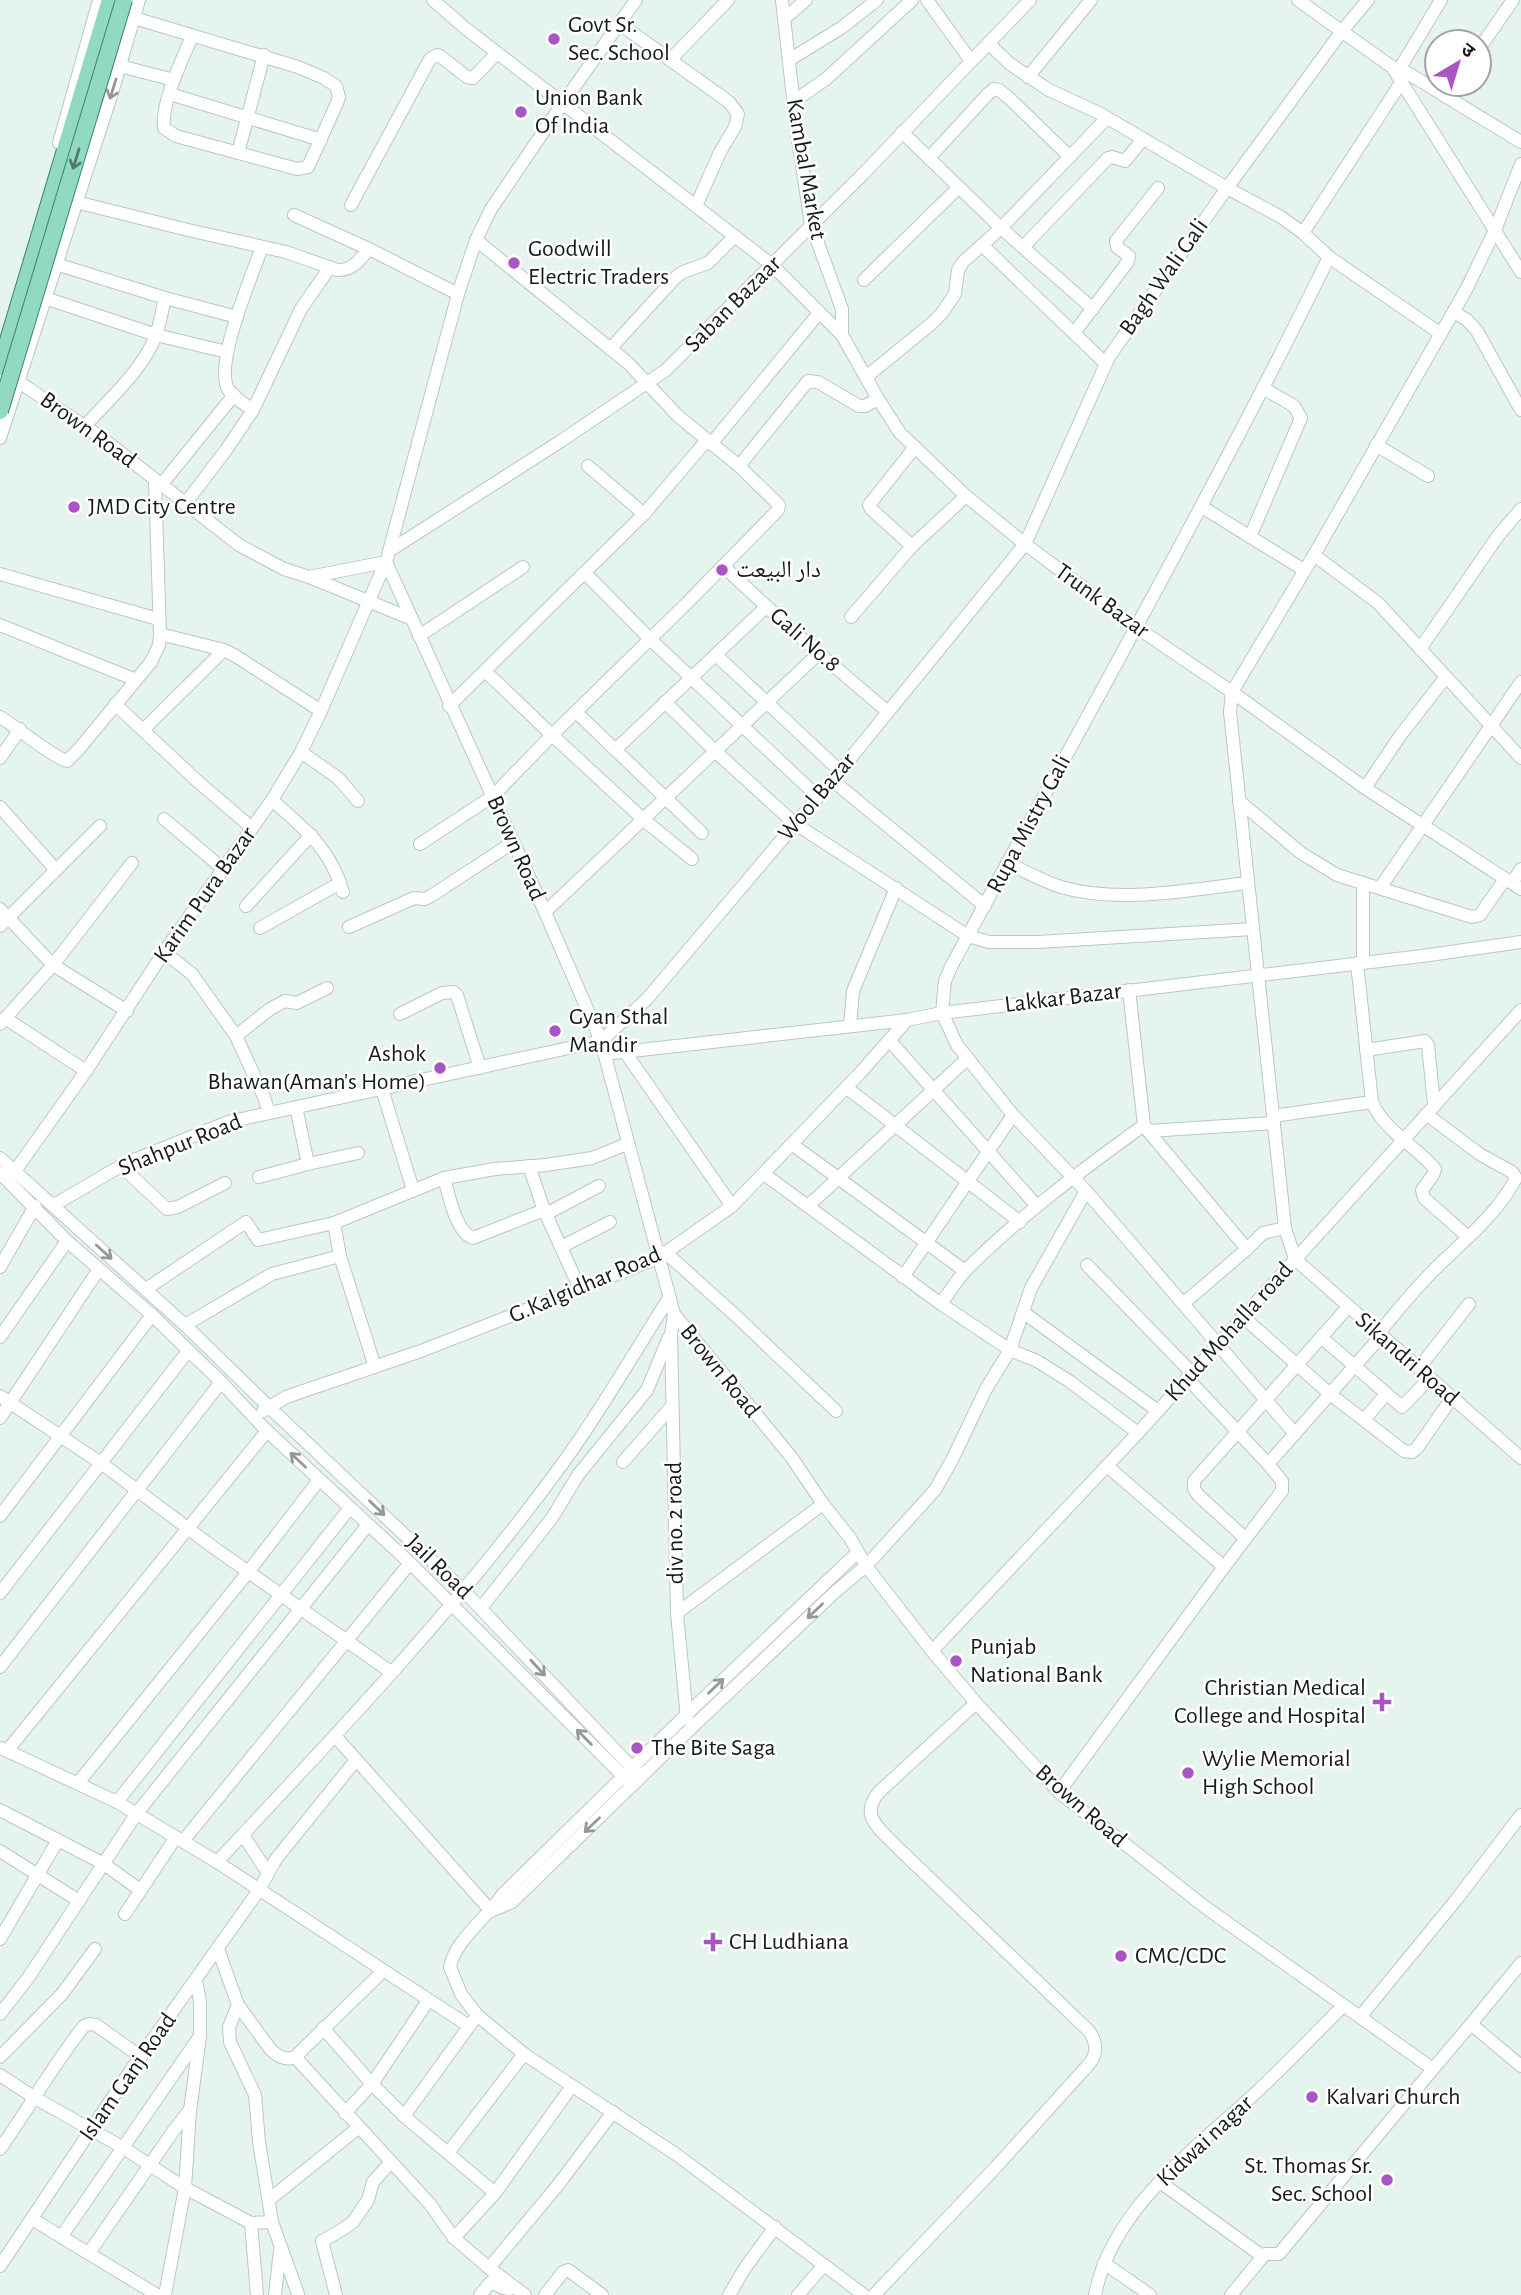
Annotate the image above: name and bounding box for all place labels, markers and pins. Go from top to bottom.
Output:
place label: Govt Sr. Sec. School [568,13,670,65]
marker: Govt Sr. Sec. School [546,31,562,47]
place label: Union Bank Of India [535,86,643,138]
marker: Union Bank Of India [513,104,529,120]
place label: Goodwill Electric Traders [528,237,669,289]
marker: Goodwill Electric Traders [506,255,522,271]
place label: JMD City Centre [88,495,236,519]
marker: JMD City Centre [66,499,82,515]
place label: دار البیعت [736,558,821,583]
marker: دار البیعت [714,562,730,578]
place label: Gyan Sthal Mandir [569,1005,668,1057]
marker: Gyan Sthal Mandir [547,1023,563,1039]
place label: Ashok Bhawan(Aman's Home) [207,1042,426,1094]
marker: Ashok Bhawan(Aman's Home) [432,1060,448,1076]
place label: Punjab National Bank [970,1635,1102,1687]
marker: Punjab National Bank [948,1653,964,1669]
place label: Christian Medical College and Hospital [1174,1676,1366,1728]
marker: Christian Medical College and Hospital [1372,1692,1392,1712]
place label: The Bite Saga [651,1736,775,1760]
marker: The Bite Saga [629,1740,645,1756]
place label: Wylie Memorial High School [1202,1747,1351,1799]
marker: Wylie Memorial High School [1180,1765,1196,1781]
place label: CH Ludhiana [729,1930,849,1954]
marker: CH Ludhiana [703,1932,723,1952]
place label: CMC/CDC [1135,1944,1226,1968]
marker: CMC/CDC [1113,1948,1129,1964]
place label: Kalvari Church [1326,2085,1460,2109]
marker: Kalvari Church [1304,2089,1320,2105]
place label: St. Thomas Sr. Sec. School [1244,2154,1373,2206]
marker: St. Thomas Sr. Sec. School [1379,2172,1395,2188]

